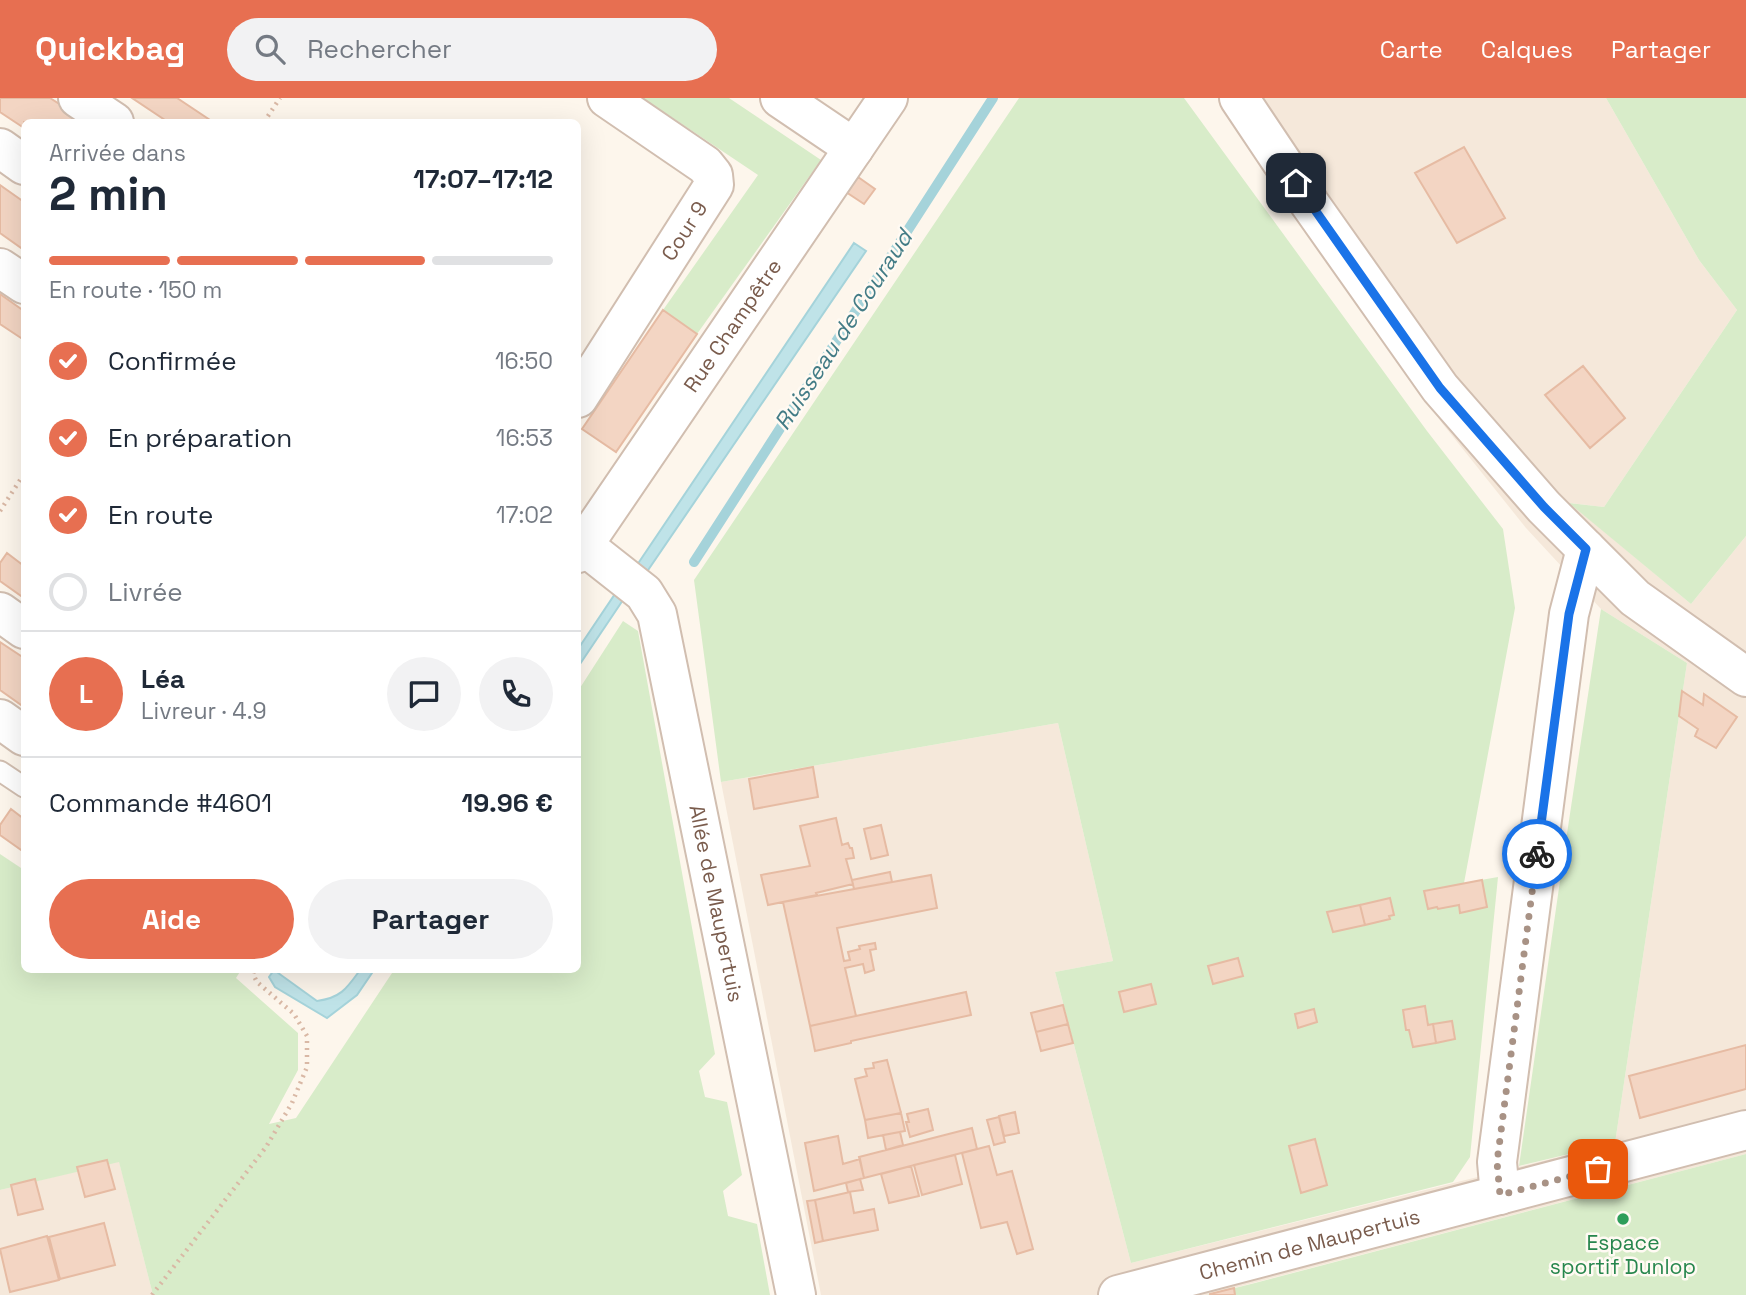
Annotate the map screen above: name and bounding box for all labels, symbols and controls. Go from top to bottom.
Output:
search box [227,18,717,81]
text: Quickbag [35,28,185,70]
icon: search [251,30,289,68]
text: Rechercher [307,32,452,66]
text: Carte [1380,34,1443,65]
text: Calques [1481,34,1573,65]
text: Partager [1611,34,1711,65]
text: Arrivée dans [49,138,186,168]
pin [1266,153,1326,213]
text: 17:07–17:12 [413,162,553,196]
icon: home [1277,164,1315,202]
text: 2 min [49,165,168,223]
street label: Cour 9 [655,196,713,266]
water label: Ruisseau de Couraud [767,223,920,436]
street label: Rue Champêtre [677,254,787,397]
text: En route · 150 m [49,275,222,305]
icon: check [49,342,87,380]
text: Confirmée [108,344,237,378]
text: 16:50 [495,346,553,376]
icon: check [49,419,87,457]
text: En préparation [108,421,292,455]
text: 16:53 [496,423,553,453]
icon: check [49,496,87,534]
text: En route [108,498,213,532]
text: 17:02 [496,500,553,530]
text: Livrée [108,575,183,609]
button: chat [387,657,461,731]
button: phone [479,657,553,731]
text: Léa [141,662,185,696]
text: L [79,677,93,711]
text: Livreur · 4.9 [141,696,267,726]
text: Commande #4601 [49,786,272,820]
text: 19.96 € [461,786,553,820]
street label: Allée de Maupertuis [683,802,750,1004]
courier [1502,819,1572,889]
icon: bike [1518,835,1556,873]
button: Aide [49,879,294,959]
button: Partager [308,879,553,959]
pin [1568,1139,1628,1199]
icon: bag [1579,1150,1617,1188]
street label: Chemin de Maupertuis [1196,1202,1423,1286]
marker: Espace sportif Dunlop [1615,1211,1631,1227]
place label: Espace sportif Dunlop [1550,1229,1696,1280]

